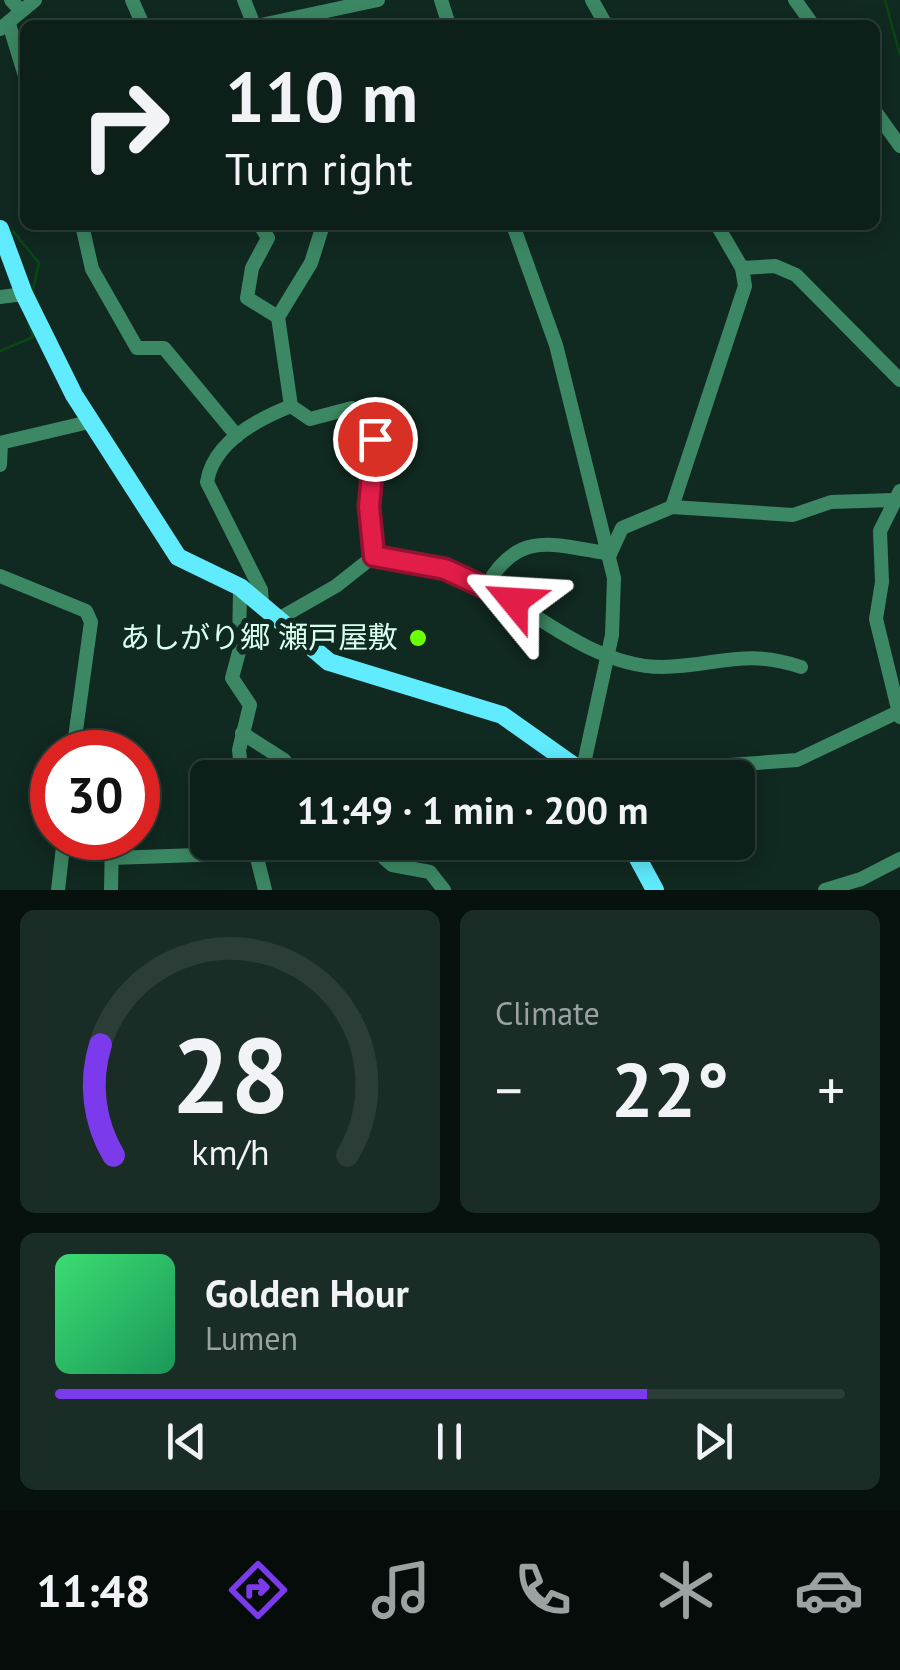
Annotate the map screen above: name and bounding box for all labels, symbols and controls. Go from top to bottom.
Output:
text: 110 m [225,51,418,141]
icon: right [60,60,190,190]
text: Turn right [225,139,413,197]
pin [333,397,418,482]
icon: arrive [348,412,403,467]
position arrow [462,549,566,653]
place label: あしがり郷 瀬戸屋敷 [120,617,398,656]
marker: あしがり郷 瀬戸屋敷 [407,627,429,649]
speed limit sign: 30 [30,730,160,860]
text: 11:49 · 1 min · 200 m [297,785,648,834]
text: Climate [495,992,600,1034]
text: 28 [171,1007,289,1142]
text: 22° [611,1041,729,1138]
text: − [495,1054,523,1125]
text: + [817,1054,845,1125]
text: km/h [191,1129,269,1175]
text: Golden Hour [205,1268,409,1317]
text: Lumen [205,1317,298,1359]
icon: previous [159,1414,214,1469]
icon: pause [422,1414,477,1469]
icon: next [686,1414,741,1469]
icon: directions [223,1555,293,1625]
icon: music [366,1555,436,1625]
icon: phone [508,1555,578,1625]
icon: climate [651,1555,721,1625]
icon: car [794,1555,864,1625]
text: 11:48 [36,1561,150,1619]

